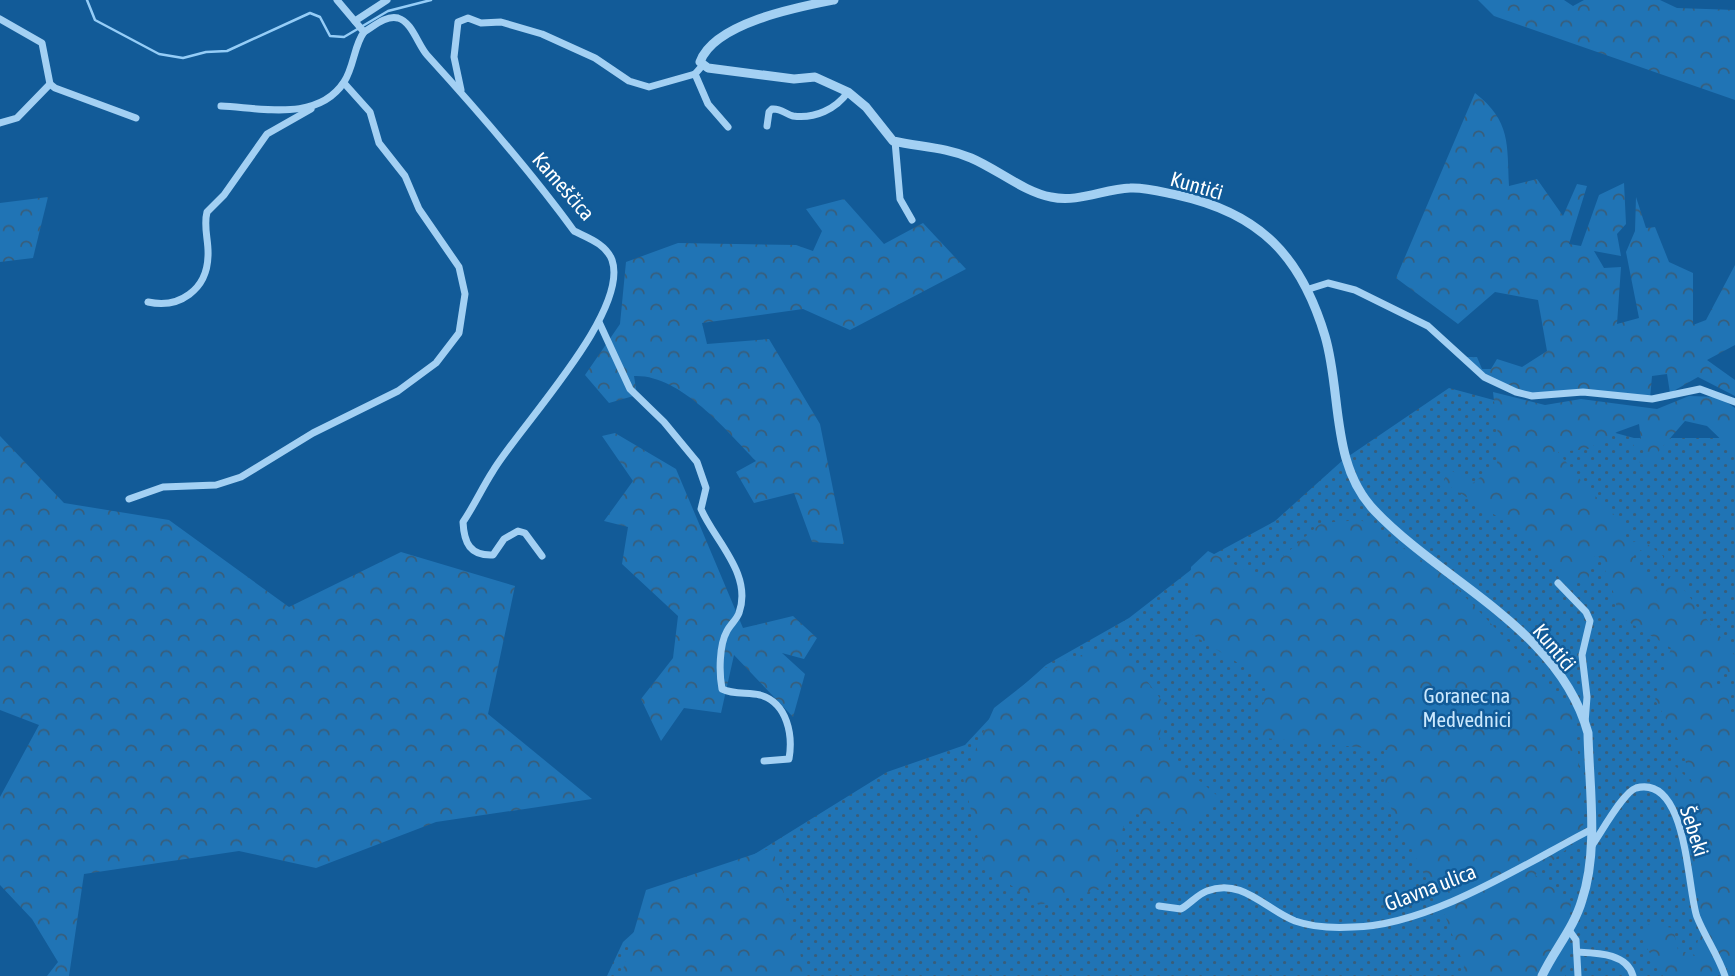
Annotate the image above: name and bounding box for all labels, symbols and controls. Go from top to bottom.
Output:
street label: Kameščica [528,147,600,225]
street label: Kuntići [1168,166,1226,204]
street label: Kuntići [1528,619,1582,675]
park label: Goranec na Medvednici [1423,683,1511,731]
street label: Šebeki [1676,803,1714,859]
street label: Glavna ulica [1381,859,1479,915]

